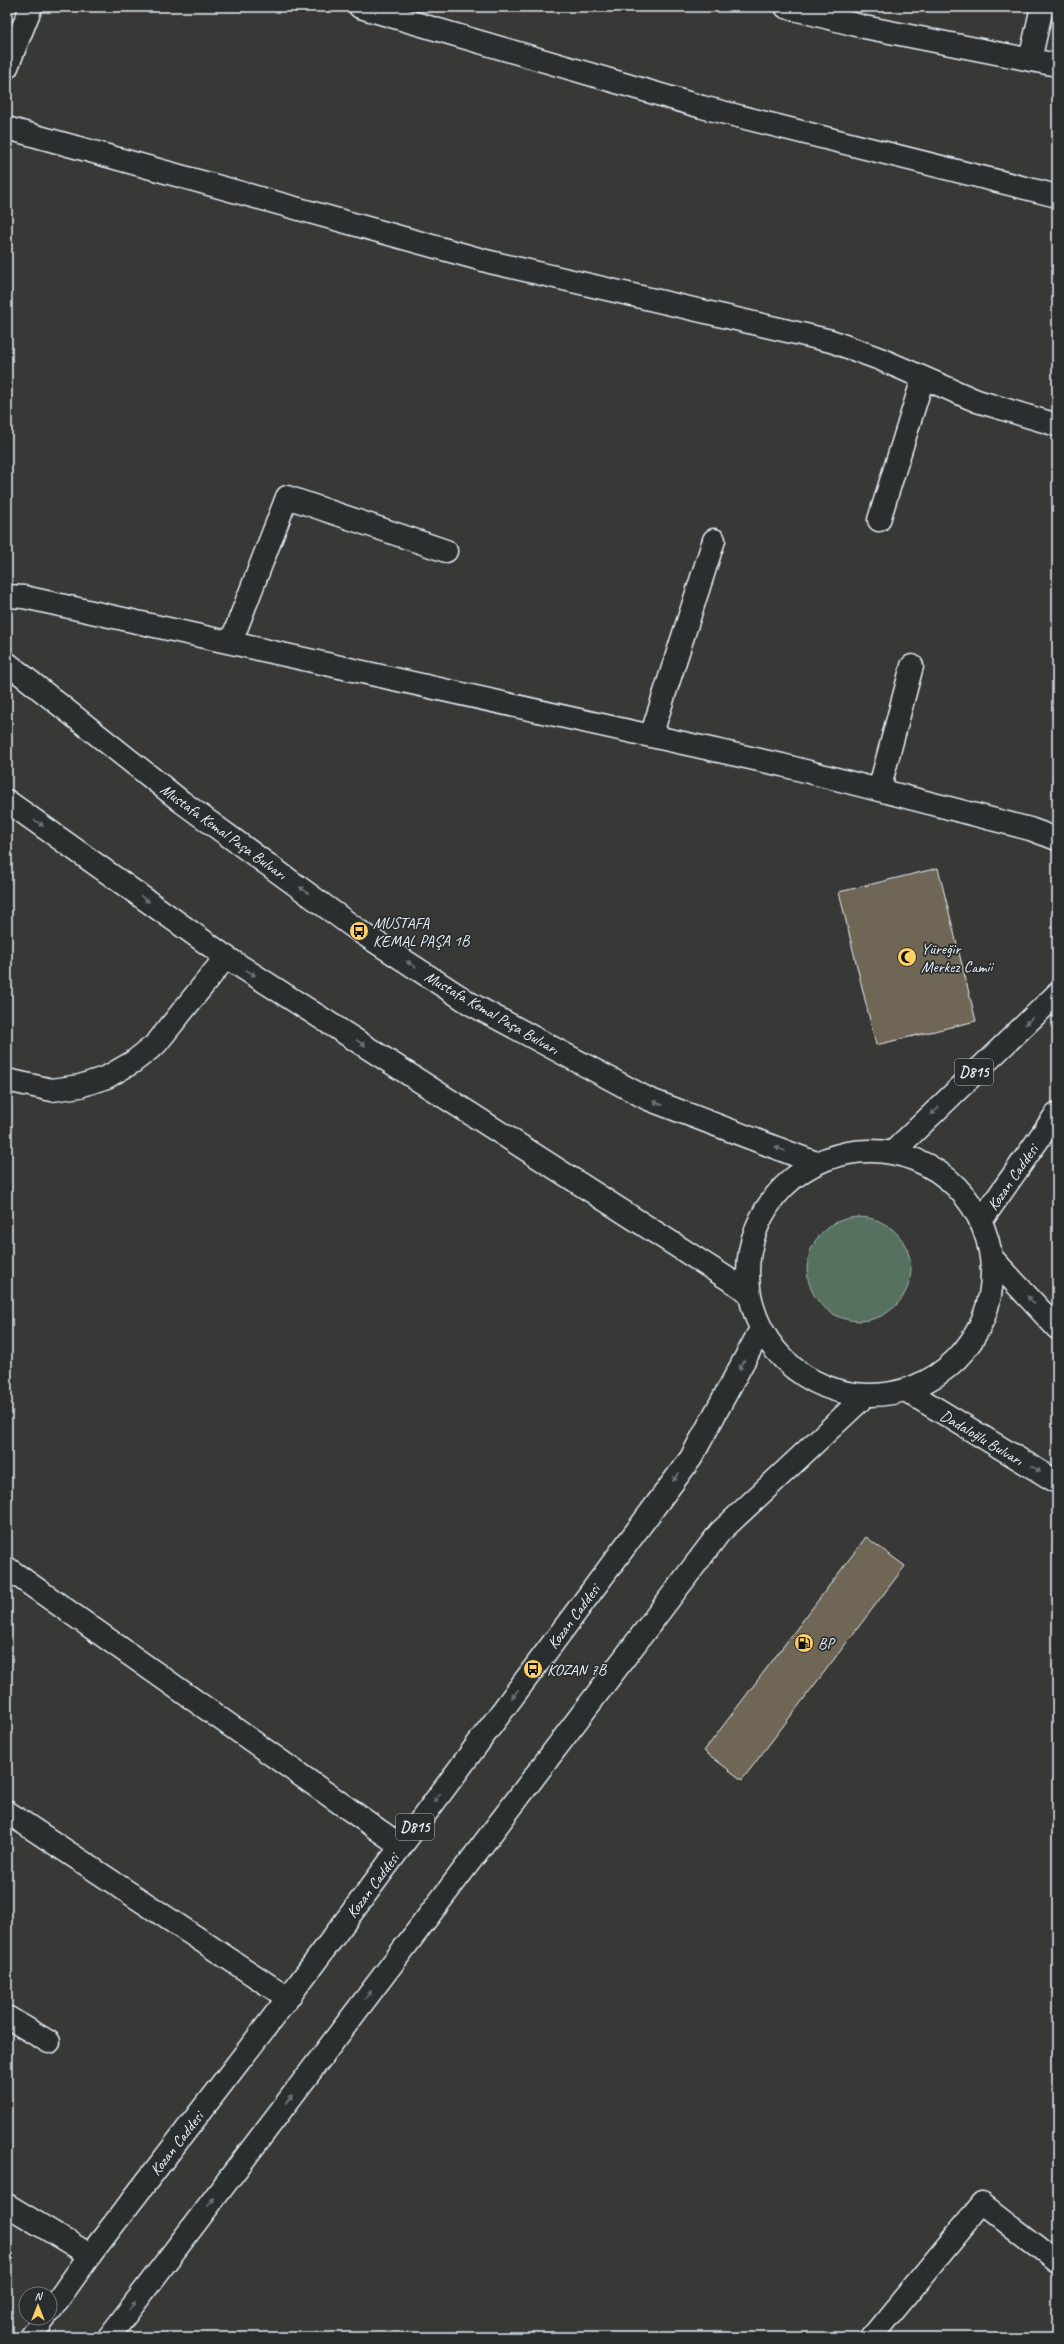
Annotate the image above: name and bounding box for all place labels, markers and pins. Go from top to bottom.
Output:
place label: MUSTAFA KEMAL PAŞA 1B [373,913,471,951]
bus stop icon: MUSTAFA KEMAL PAŞA 1B [348,920,370,942]
place label: Yüreğir Merkez Camii [921,939,994,977]
mosque icon: Yüreğir Merkez Camii [896,946,918,968]
fuel station icon: BP [793,1632,815,1654]
place label: BP [818,1634,836,1654]
bus stop icon: KOZAN 7B [522,1658,544,1680]
place label: KOZAN 7B [547,1660,608,1680]

